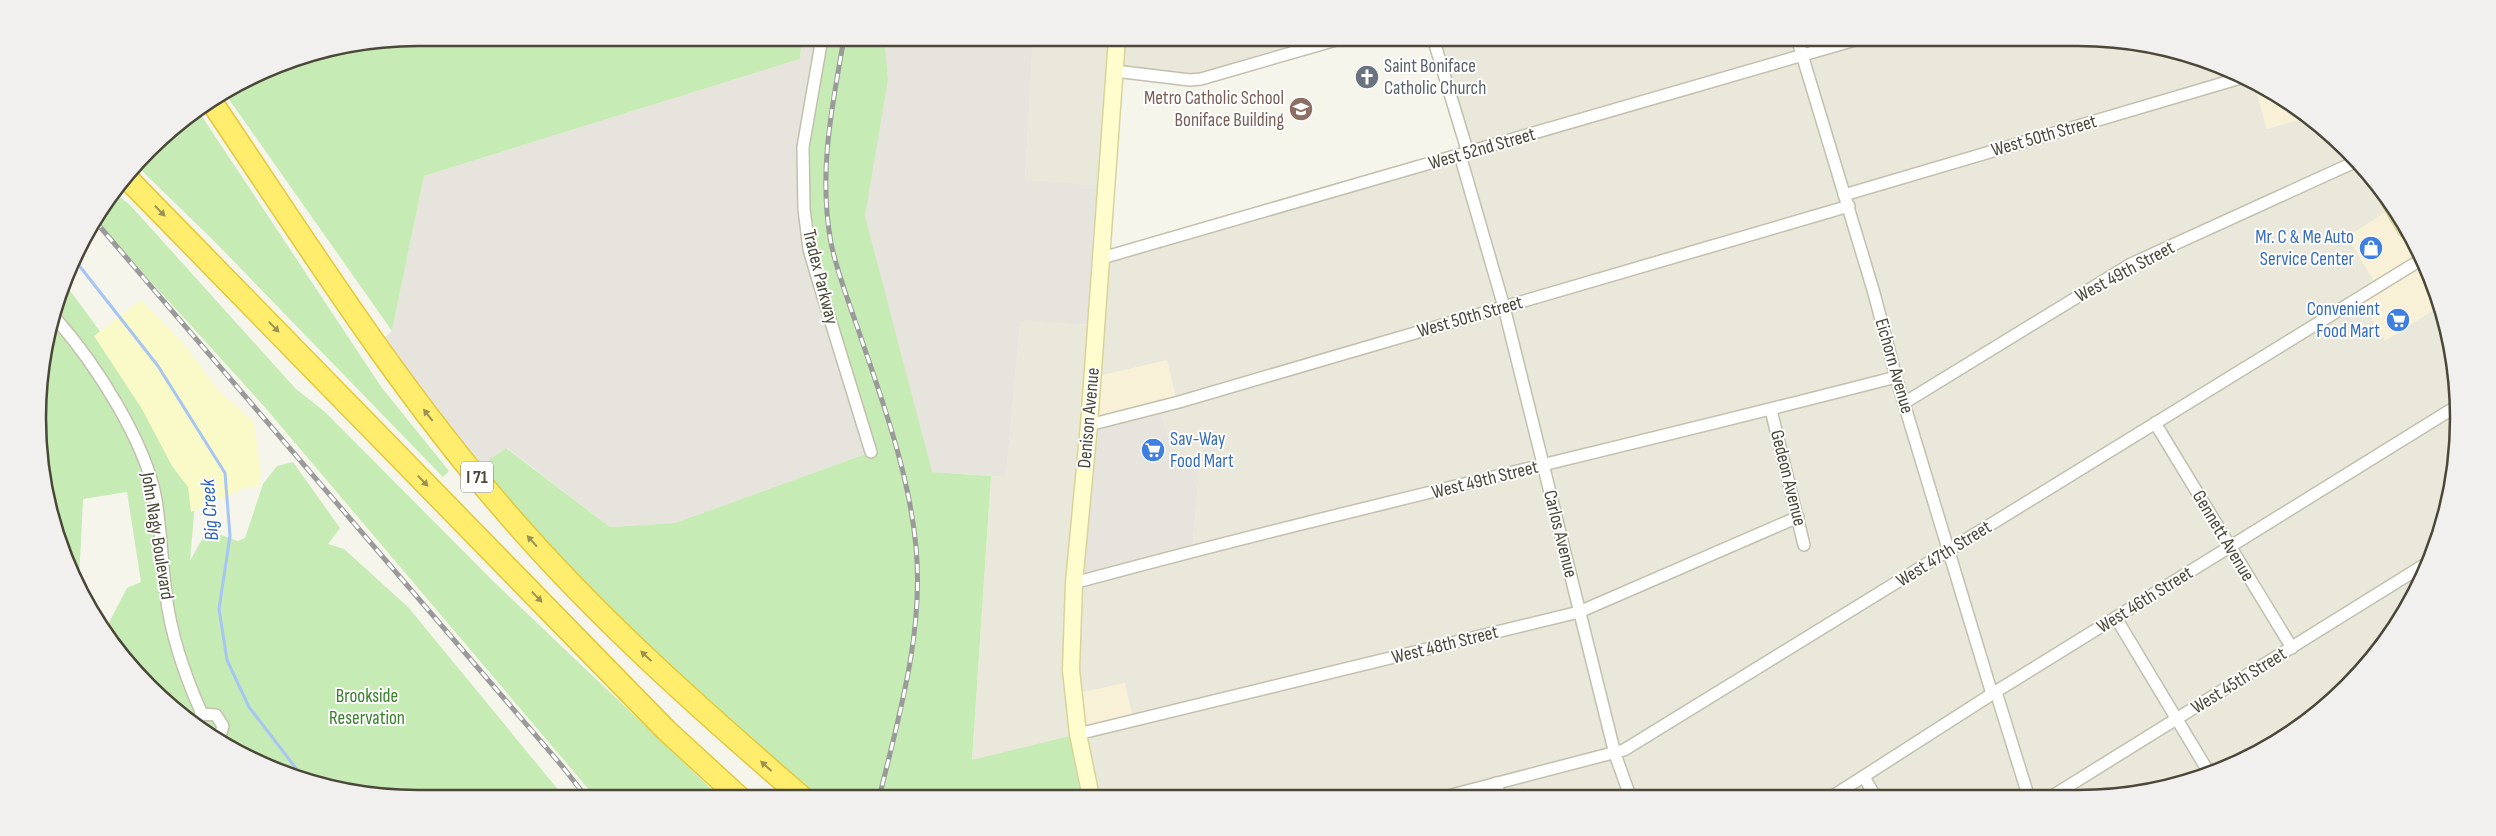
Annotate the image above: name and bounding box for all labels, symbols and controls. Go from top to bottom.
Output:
place label: Saint Boniface Catholic Church [1384,55,1486,100]
church icon: Saint Boniface Catholic Church [1354,64,1380,90]
place label: Metro Catholic School Boniface Building [1144,87,1284,132]
school or university icon: Metro Catholic School Boniface Building [1288,96,1314,122]
street label: West 50th Street [1989,110,2099,162]
street label: West 52nd Street [1426,123,1538,175]
one-way arrow [154,205,166,217]
place label: Mr. C & Me Auto Service Center [2255,226,2355,271]
street label: Tradex Parkway [797,227,843,328]
shop icon: Mr. C & Me Auto Service Center [2358,235,2384,261]
street label: West 49th Street [2072,236,2179,308]
street label: West 50th Street [1415,291,1525,343]
place label: Convenient Food Mart [2307,298,2380,343]
supermarket icon: Convenient Food Mart [2385,307,2411,333]
street label: Eichorn Avenue [1869,316,1919,416]
one-way arrow [268,321,280,333]
street label: Denison Avenue [1073,367,1105,469]
one-way arrow [423,409,433,422]
place label: Sav-Way Food Mart [1170,428,1234,473]
street label: Gedeon Avenue [1765,428,1811,528]
supermarket icon: Sav-Way Food Mart [1140,437,1166,463]
street label: West 49th Street [1429,456,1541,504]
road number: I 71 [461,462,493,492]
street label: John Nagy Boulevard [135,470,178,601]
one-way arrow [417,475,429,487]
water label: Big Creek [196,478,224,541]
street label: Gennett Avenue [2187,486,2259,586]
street label: Carlos Avenue [1538,488,1582,580]
street label: West 47th Street [1892,516,1996,592]
one-way arrow [526,535,538,547]
street label: West 46th Street [2093,561,2197,639]
one-way arrow [531,591,543,603]
street label: West 48th Street [1389,621,1501,669]
street label: West 45th Street [2187,643,2291,719]
one-way arrow [641,650,653,662]
park label: Brookside Reservation [329,685,405,730]
one-way arrow [759,760,772,771]

